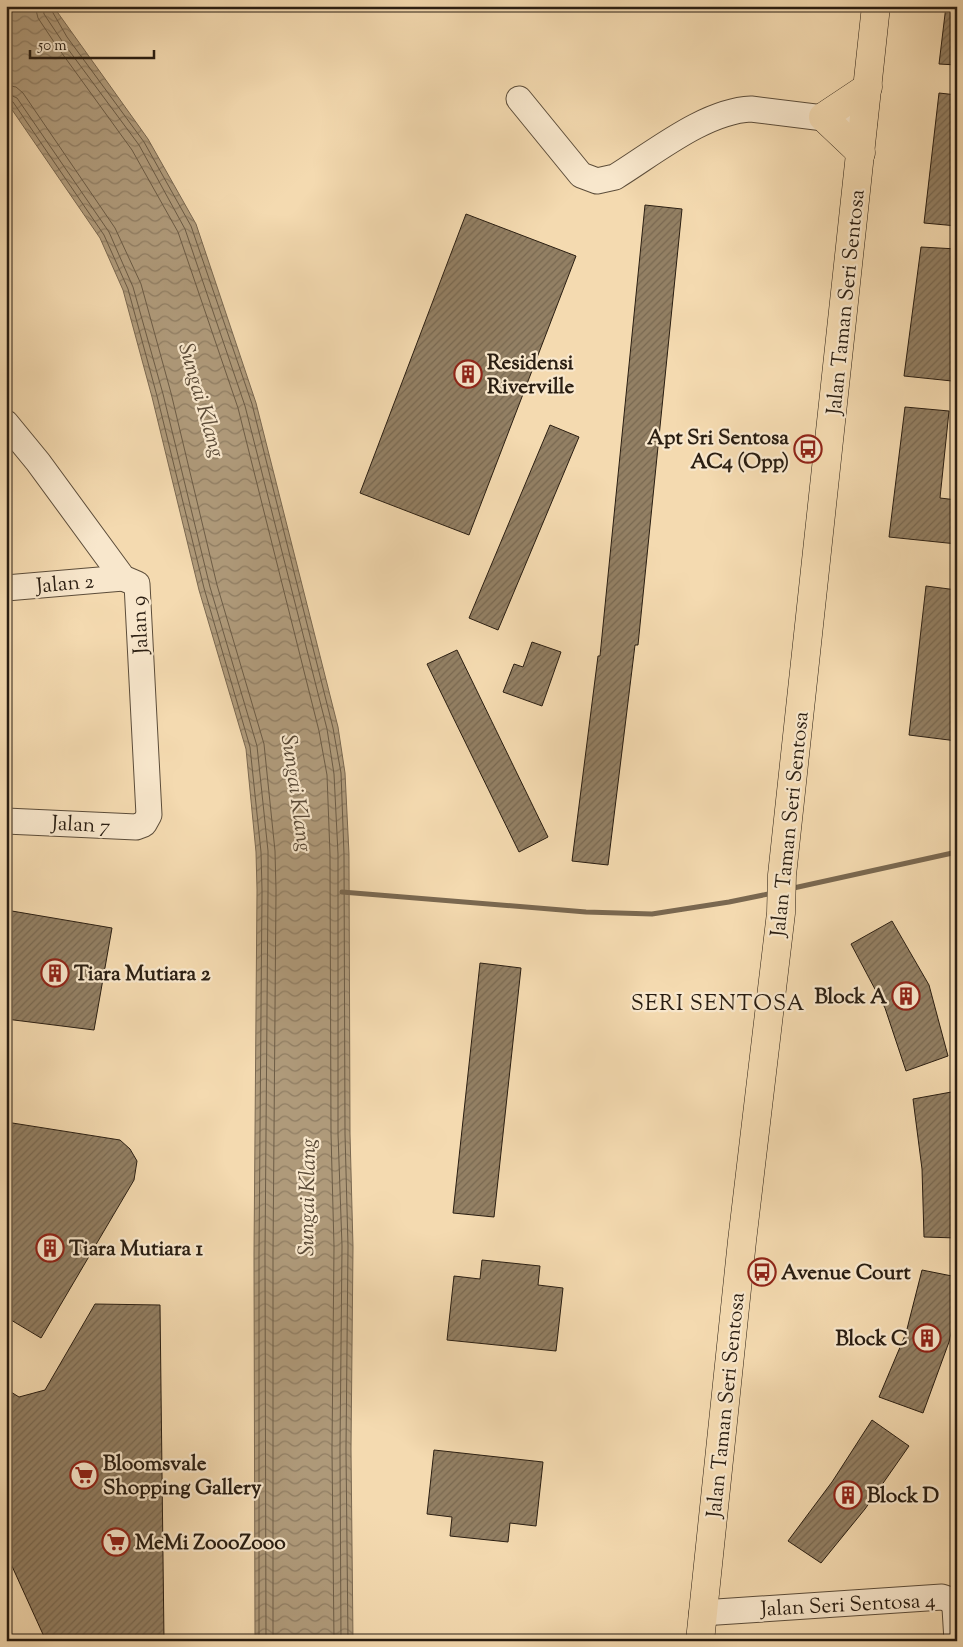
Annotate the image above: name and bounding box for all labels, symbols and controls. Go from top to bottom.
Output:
scale bar [30,28,154,60]
text: 50 m [37,36,67,57]
street label: Jalan Taman Seri Sentosa [820,188,874,417]
water label: Sungai Klang [168,340,232,462]
place label: Residensi Riverville [487,349,574,403]
building icon: Residensi Riverville [453,359,483,389]
place label: Apt Sri Sentosa AC4 (Opp) [647,424,789,478]
bus stop icon: Apt Sri Sentosa AC4 (Opp) [793,434,823,464]
street label: Jalan 2 [34,568,96,603]
street label: Jalan 9 [124,595,158,656]
street label: Jalan Taman Seri Sentosa [764,710,818,939]
water label: Sungai Klang [271,733,319,855]
street label: Jalan 7 [50,809,111,843]
building icon: Tiara Mutiara 2 [40,958,70,988]
place label: Tiara Mutiara 2 [74,960,211,990]
building icon: Block A [891,981,921,1011]
place label: Block A [814,983,888,1013]
district label: SERI SENTOSA [631,989,805,1021]
water label: Sungai Klang [292,1137,326,1256]
building icon: Tiara Mutiara 1 [35,1233,65,1263]
place label: Tiara Mutiara 1 [69,1235,204,1265]
bus stop icon: Avenue Court [747,1257,777,1287]
place label: Avenue Court [781,1259,911,1289]
street label: Jalan Taman Seri Sentosa [700,1291,754,1520]
building icon: Block C [912,1323,942,1353]
place label: Block C [835,1325,908,1355]
place label: Bloomsvale Shopping Gallery [103,1450,262,1504]
supermarket icon: Bloomsvale Shopping Gallery [69,1460,99,1490]
building icon: Block D [833,1480,863,1510]
place label: Block D [867,1482,940,1512]
supermarket icon: MeMi ZoooZooo [101,1527,131,1557]
place label: MeMi ZoooZooo [135,1529,286,1559]
street label: Jalan Seri Sentosa 4 [759,1586,936,1626]

